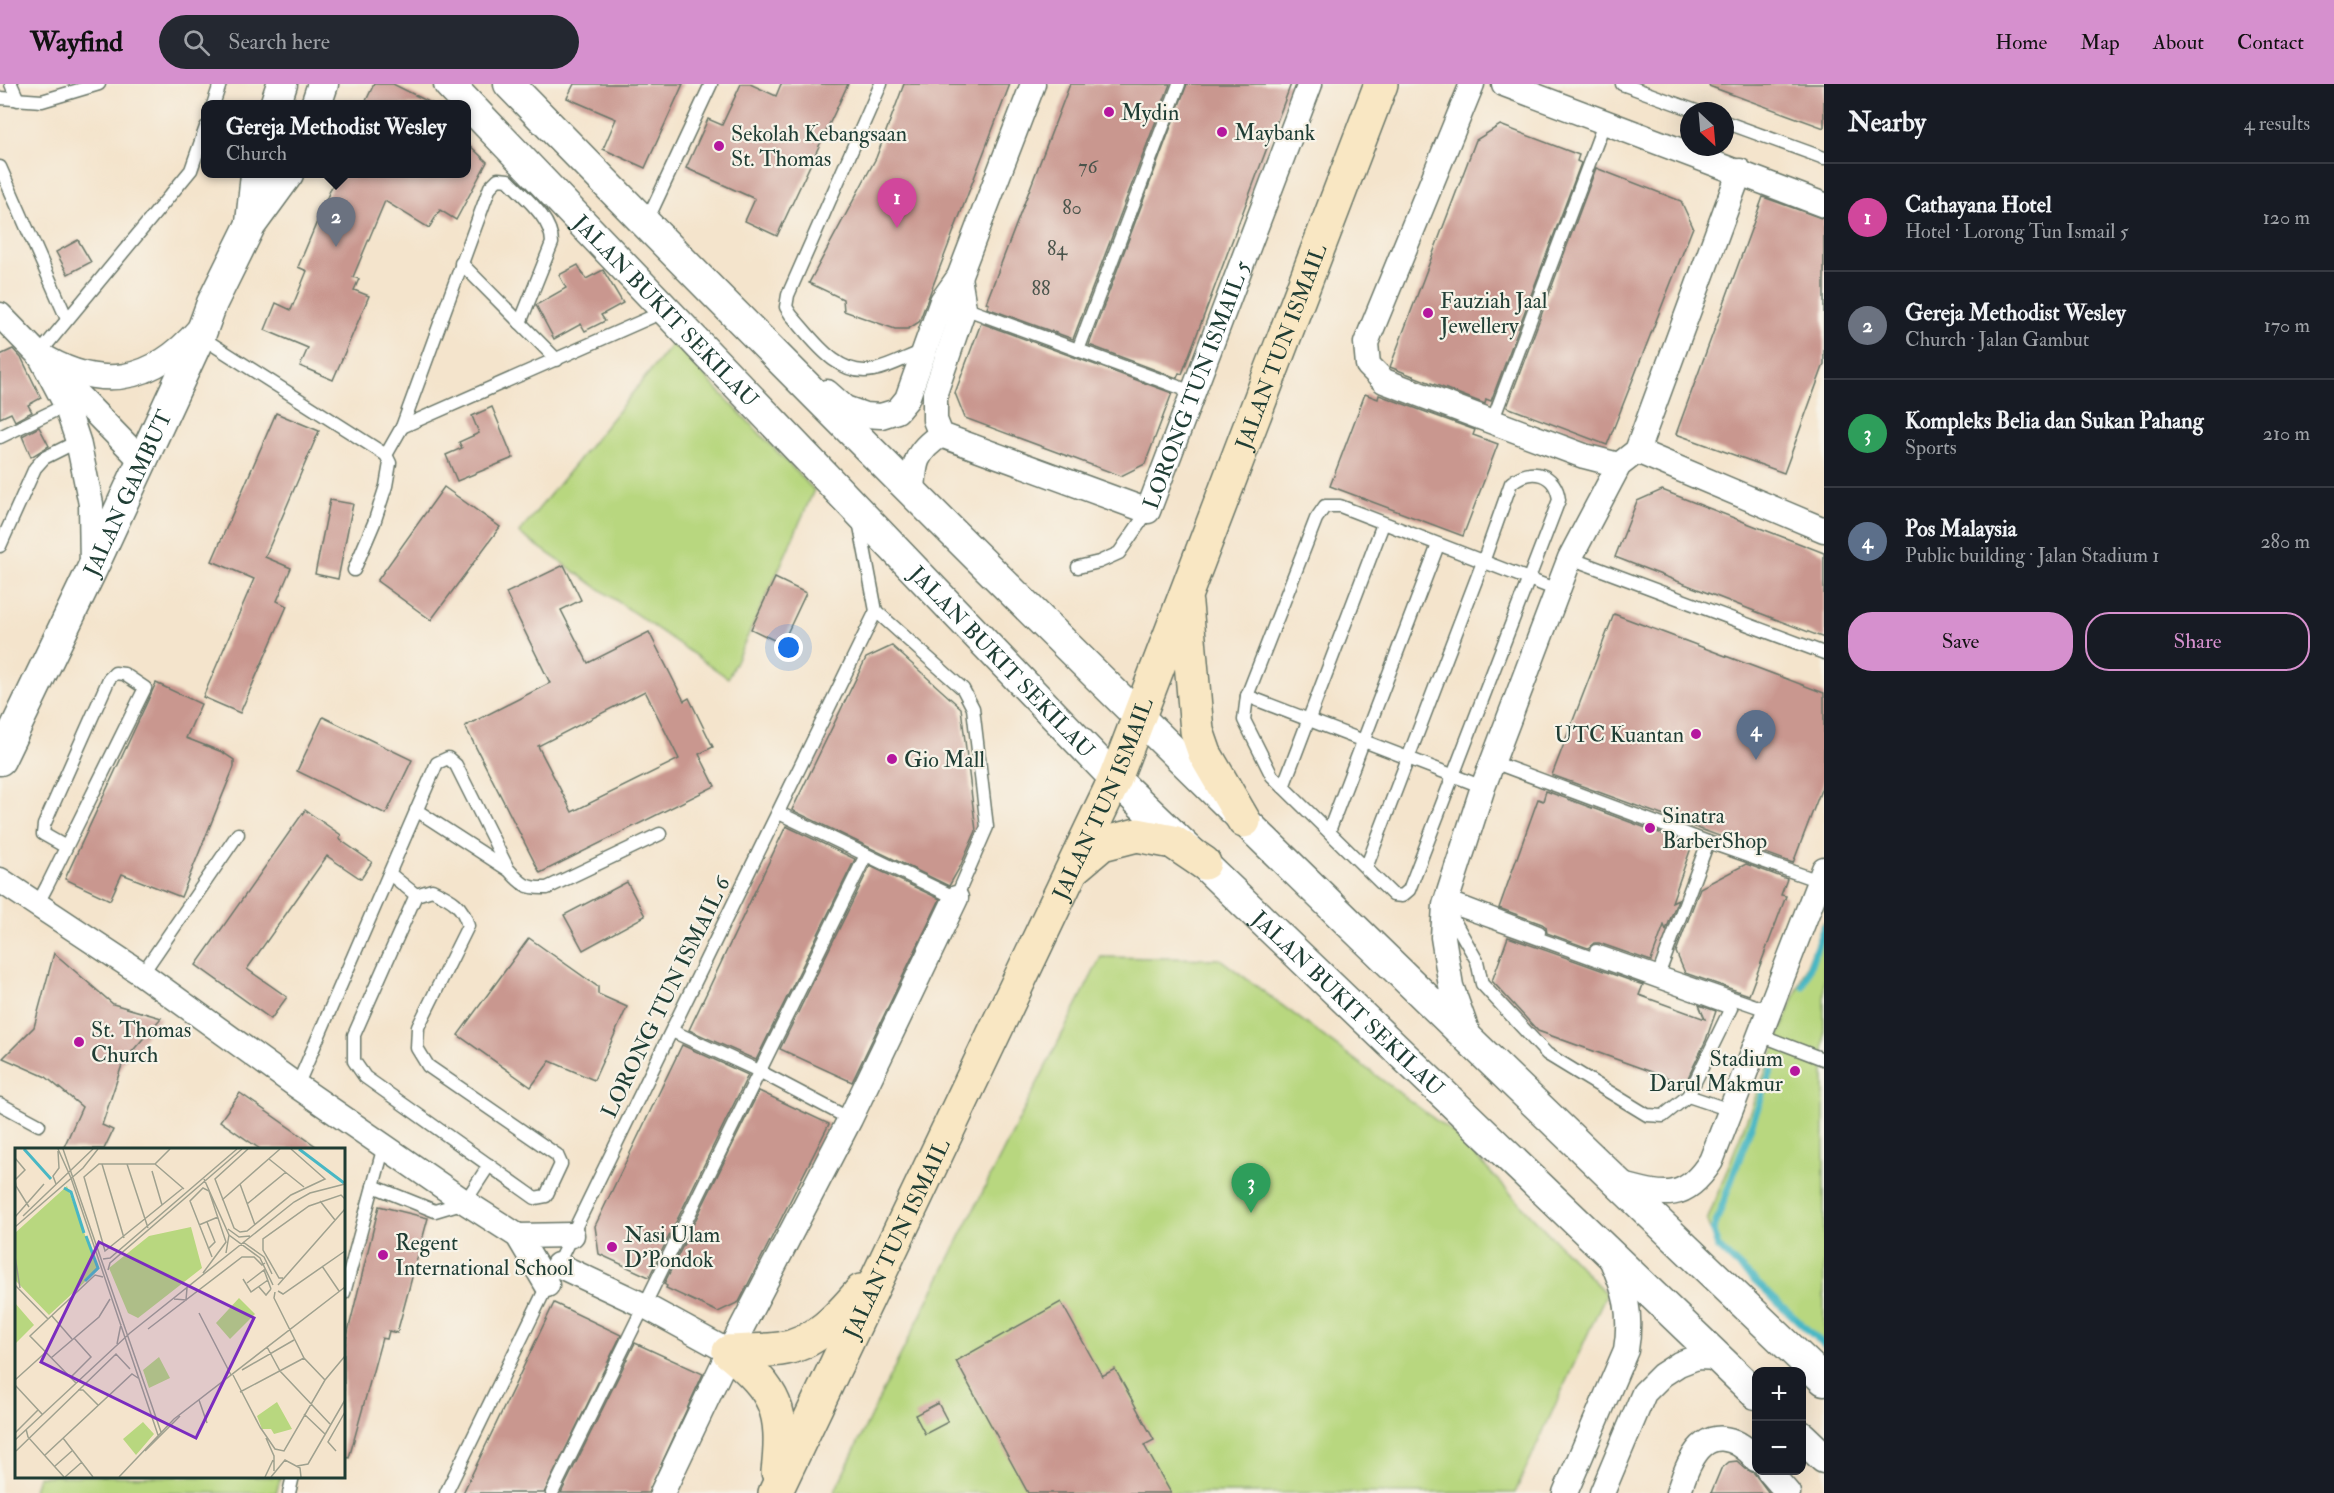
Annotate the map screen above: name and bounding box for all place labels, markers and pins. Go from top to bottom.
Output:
place label: Mydin [1121,99,1179,127]
marker: Mydin [1102,105,1116,119]
place label: Maybank [1234,119,1316,147]
place label: Sekolah Kebangsaan St. Thomas [731,120,907,173]
marker: Maybank [1215,125,1229,139]
marker: Sekolah Kebangsaan St. Thomas [712,139,726,153]
pin: 1 [878,178,916,228]
pin: 2 [316,198,356,247]
place label: Fauziah Jaal Jewellery [1439,287,1548,340]
marker: Fauziah Jaal Jewellery [1421,306,1435,320]
pin: 4 [1736,710,1776,760]
place label: UTC Kuantan [1554,721,1684,749]
marker: UTC Kuantan [1689,727,1703,741]
place label: Gio Mall [904,746,985,774]
marker: Gio Mall [885,752,899,766]
place label: Sinatra BarberShop [1662,802,1767,856]
marker: Sinatra BarberShop [1643,821,1657,835]
place label: St. Thomas Church [91,1016,191,1069]
marker: St. Thomas Church [72,1035,86,1049]
place label: Stadium Darul Makmur [1649,1045,1784,1098]
marker: Stadium Darul Makmur [1788,1064,1802,1078]
pin: 3 [1232,1164,1270,1213]
place label: Nasi Ulam D'Pondok [624,1221,720,1274]
place label: Regent International School [395,1229,574,1282]
marker: Nasi Ulam D'Pondok [605,1240,619,1254]
marker: Regent International School [376,1248,390,1262]

